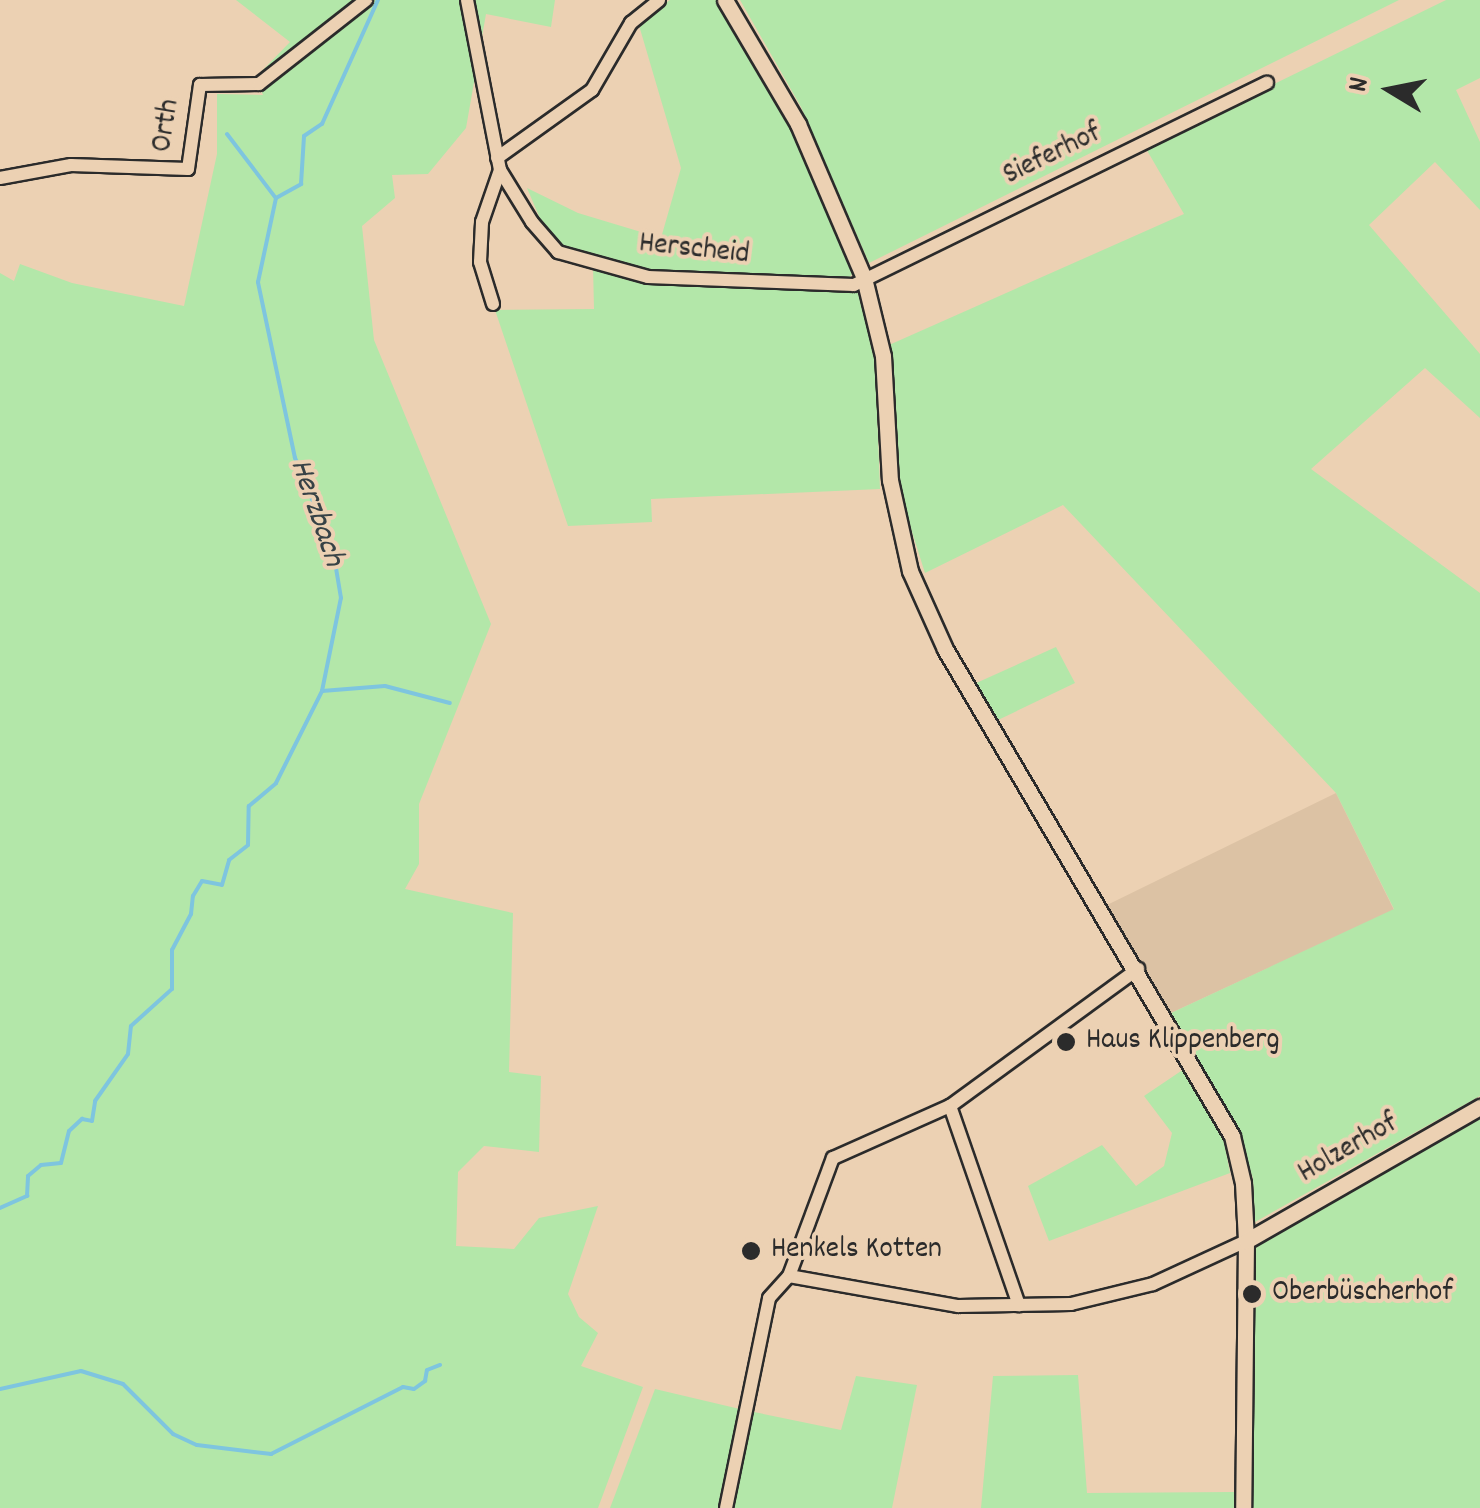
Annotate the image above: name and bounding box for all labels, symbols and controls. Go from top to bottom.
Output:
north arrow [1340,40,1440,140]
text: N [1340,75,1381,95]
street label: Orth [146,97,190,155]
street label: Sieferhof [998,117,1108,195]
street label: Herscheid [637,227,751,275]
water label: Herzbach [279,454,351,572]
place label: Haus Klippenberg [1086,1024,1280,1060]
marker: Haus Klippenberg [1055,1031,1077,1053]
street label: Holzerhof [1293,1107,1405,1193]
place label: Henkels Kotten [771,1233,942,1269]
marker: Henkels Kotten [740,1240,762,1262]
place label: Oberbüscherhof [1272,1276,1453,1312]
marker: Oberbüscherhof [1241,1283,1263,1305]

